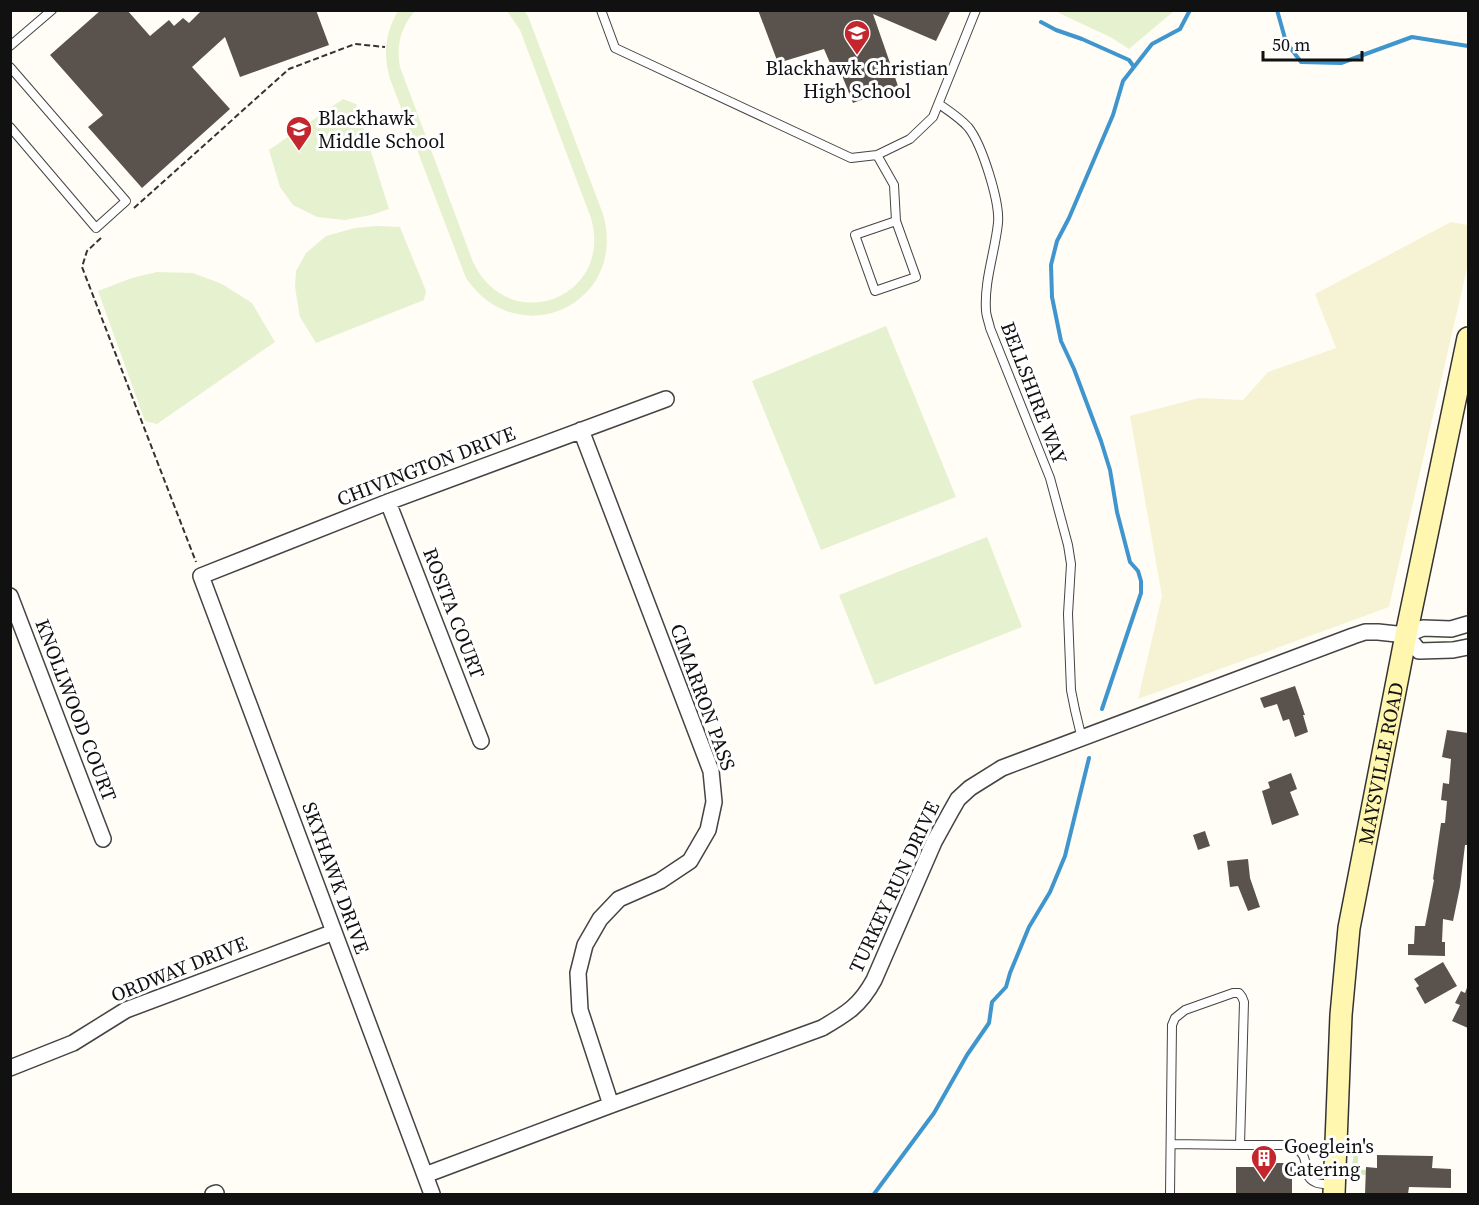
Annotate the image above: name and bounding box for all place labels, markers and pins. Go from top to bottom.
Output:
school or university icon: Blackhawk Christian High School [842,18,872,56]
place label: Blackhawk Christian High School [765,54,949,105]
place label: Blackhawk Middle School [318,104,445,155]
school or university icon: Blackhawk Middle School [284,114,314,152]
place label: Goeglein's Catering [1284,1132,1374,1183]
building icon: Goeglein's Catering [1249,1143,1279,1181]

